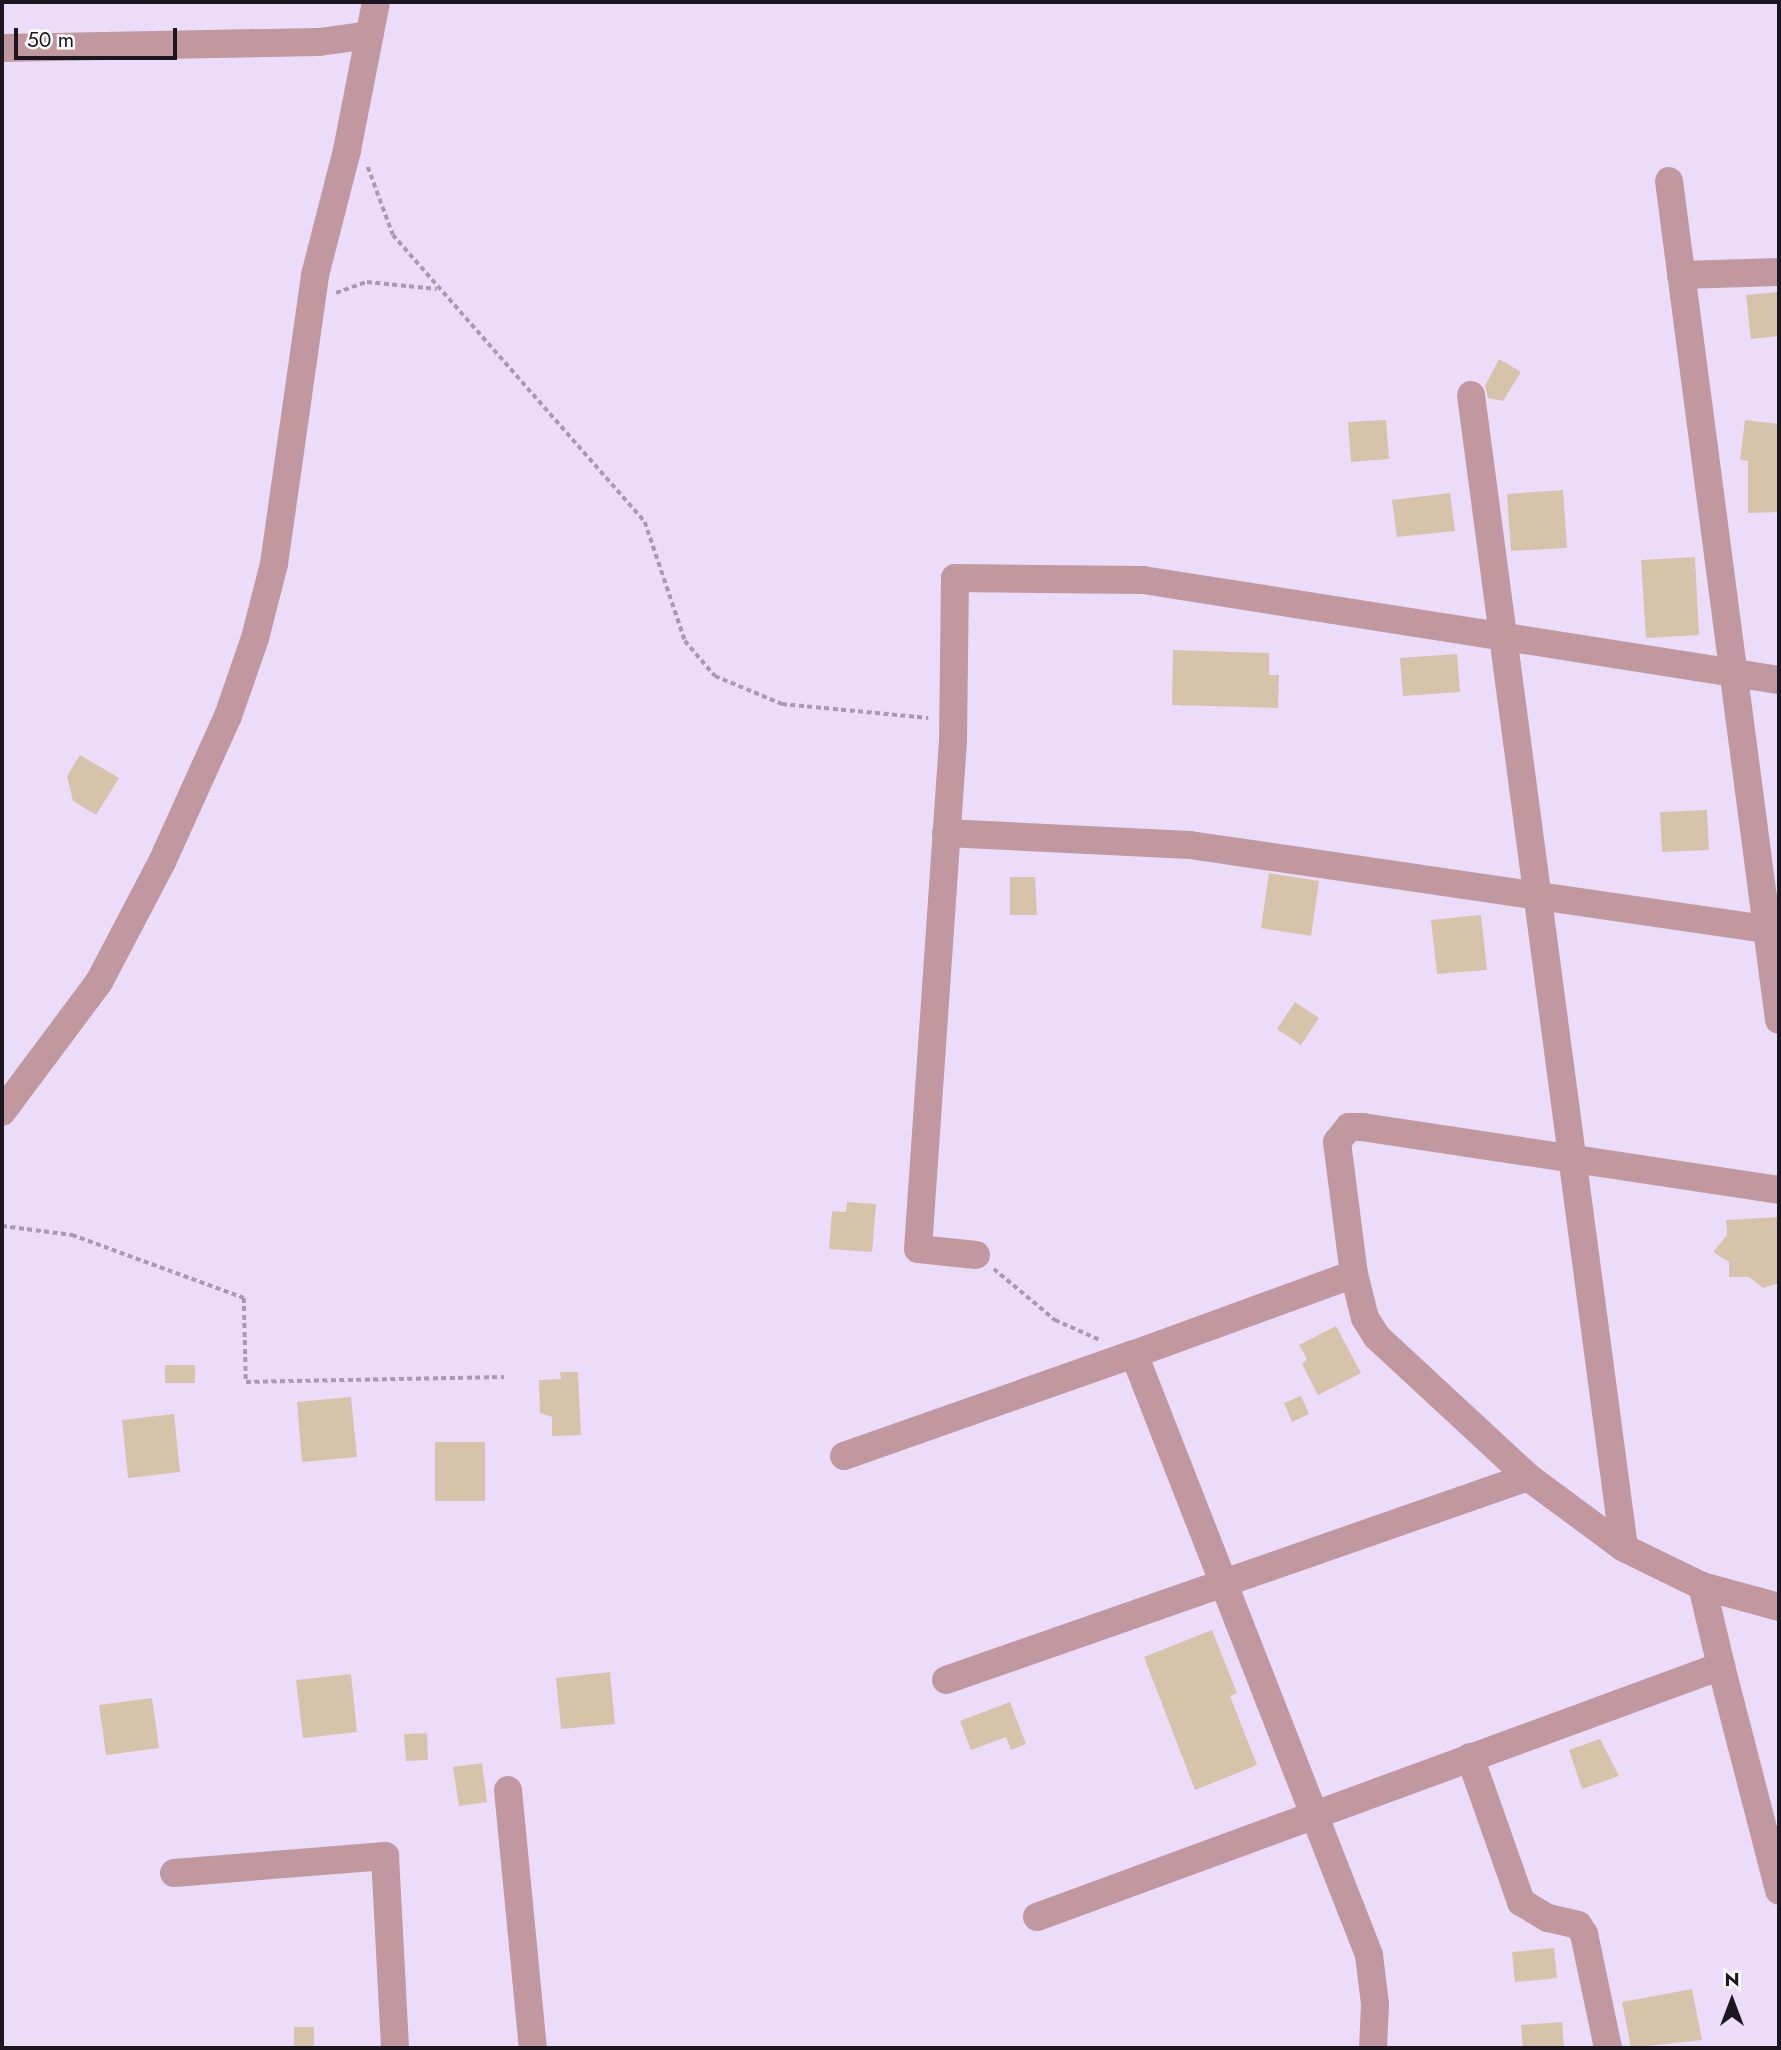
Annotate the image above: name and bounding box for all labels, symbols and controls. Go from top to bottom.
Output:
scale bar [18,14,180,58]
text: 50 m [27,25,74,55]
north arrow [1697,1966,1767,2036]
text: N [1724,1966,1740,1993]

